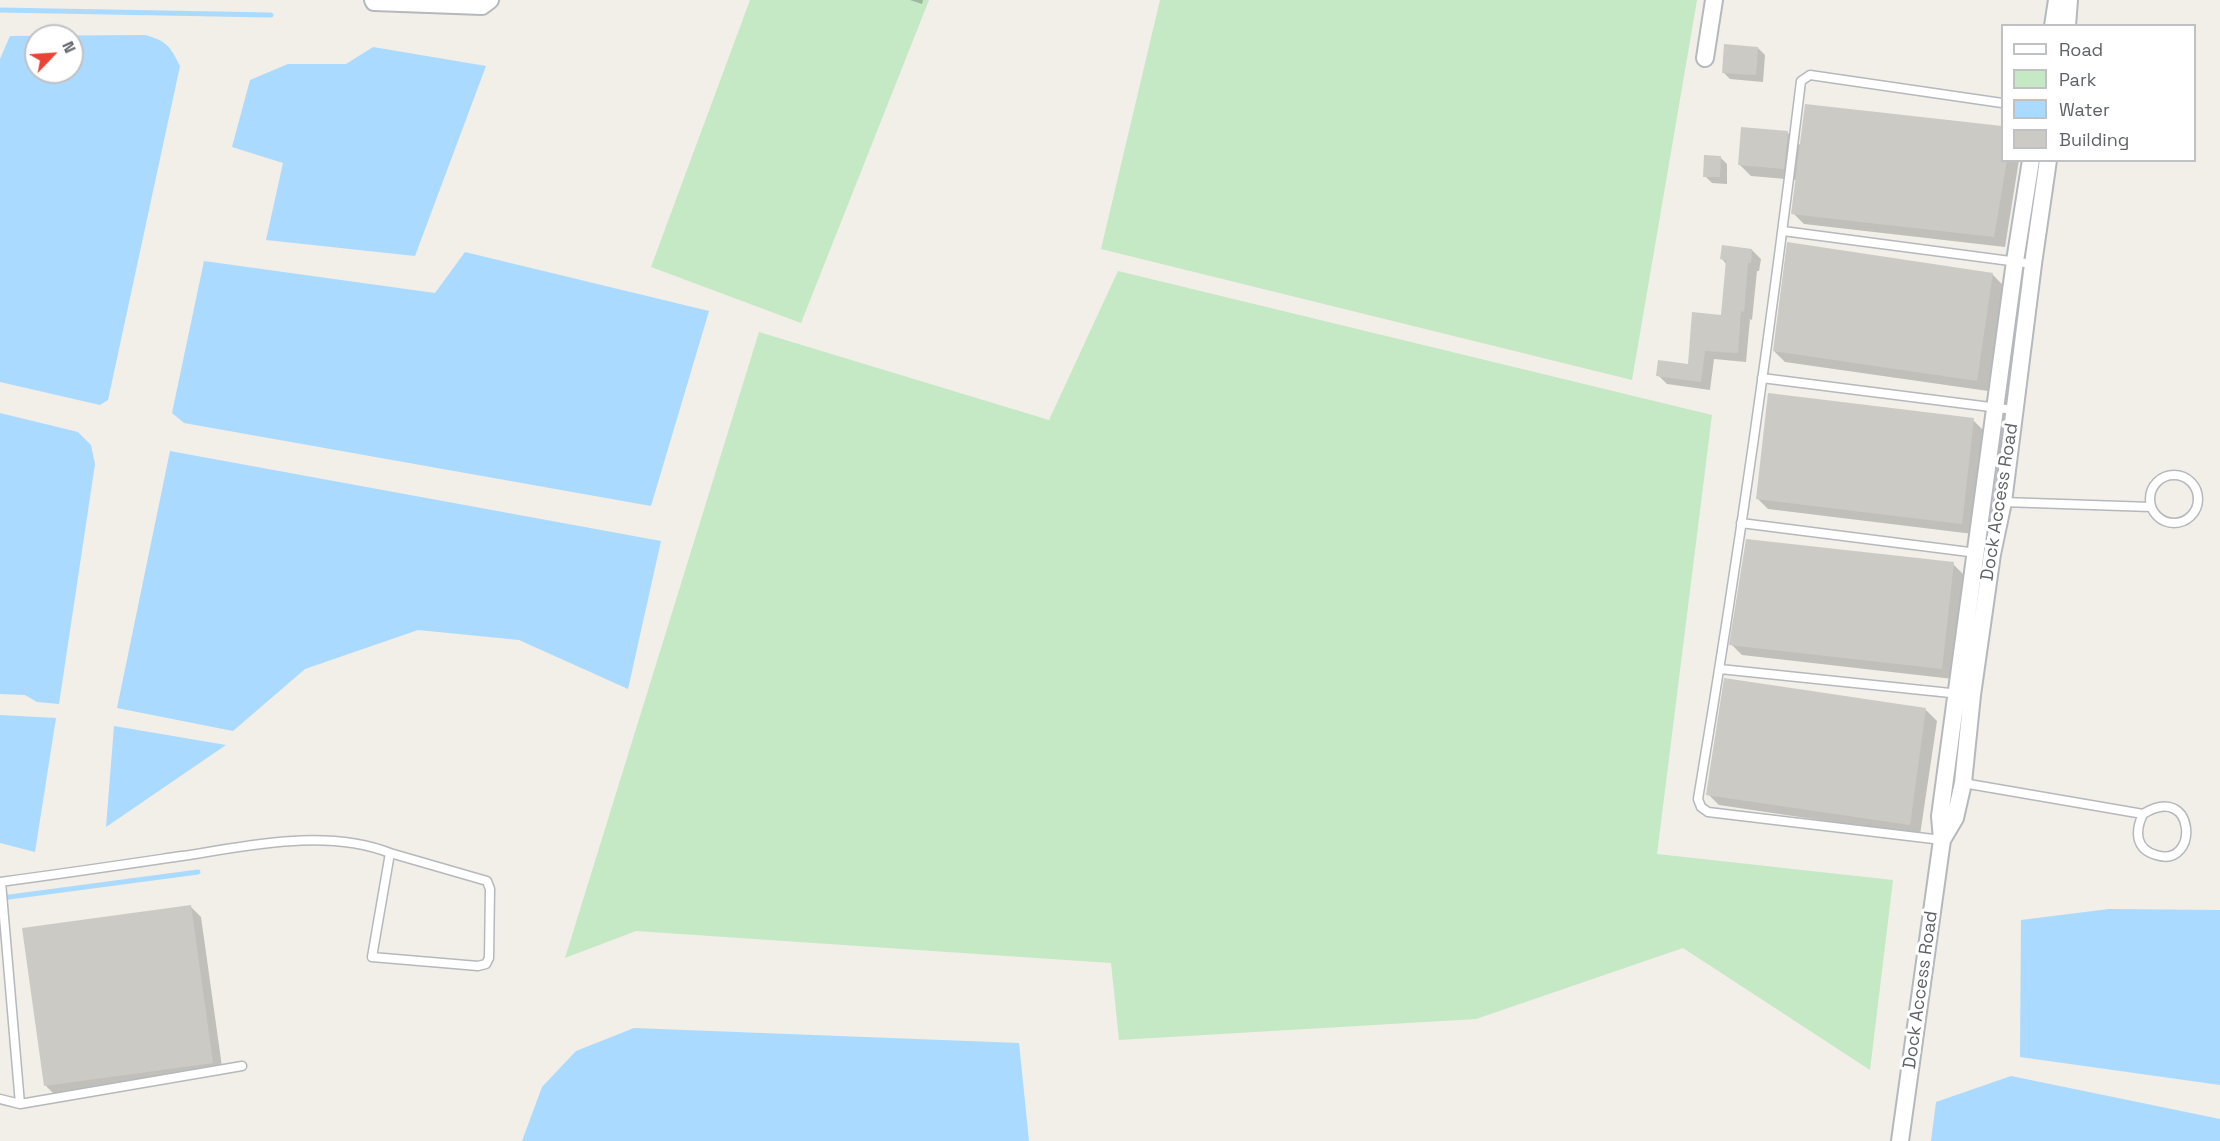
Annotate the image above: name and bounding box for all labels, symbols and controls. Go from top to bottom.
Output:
north arrow [24,24,84,84]
legend [2001,24,2196,162]
text: N [57,38,81,56]
text: Road [2059,38,2103,61]
text: Park [2059,68,2096,91]
text: Water [2059,98,2110,121]
text: Building [2059,128,2129,151]
street label: Dock Access Road [1977,422,2023,582]
street label: Dock Access Road [1899,910,1943,1070]

